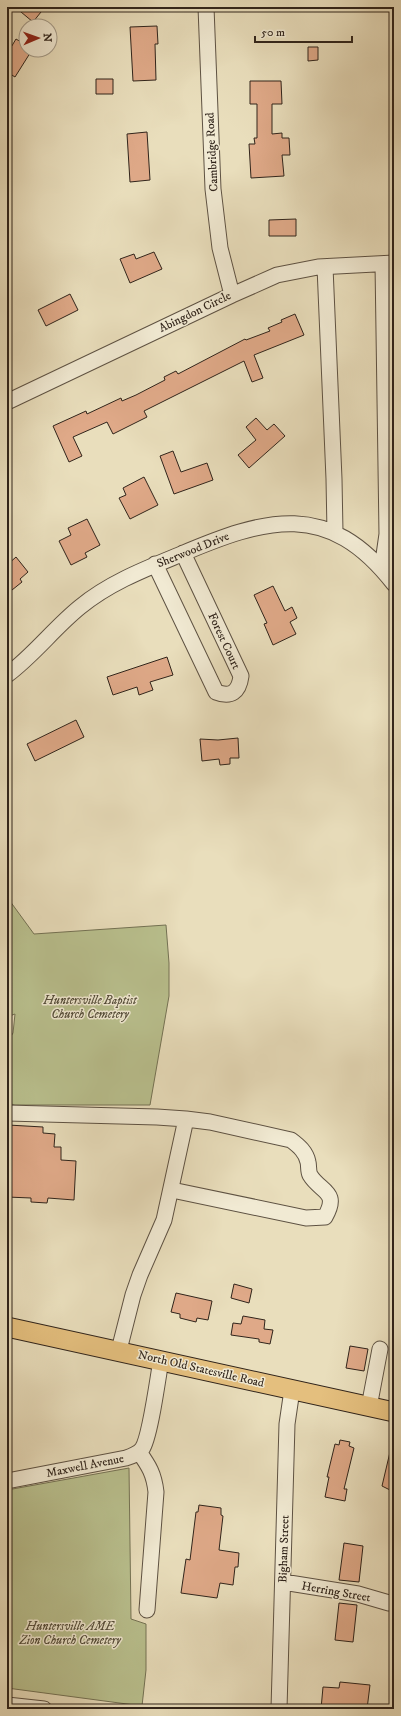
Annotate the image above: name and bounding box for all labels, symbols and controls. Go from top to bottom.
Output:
north arrow [18,18,58,58]
scale bar [255,18,352,44]
text: 50 m [261,25,285,40]
text: N [40,33,54,42]
street label: Cambridge Road [202,112,222,192]
street label: Abingdon Circle [157,288,233,336]
street label: Sherwood Drive [155,529,231,571]
street label: Forest Court [204,610,244,672]
park label: Huntersville Baptist Church Cemetery [42,993,138,1022]
street label: North Old Statesville Road [136,1347,266,1391]
street label: Maxwell Avenue [45,1451,125,1481]
street label: Bigham Street [275,1515,293,1583]
street label: Herring Street [300,1579,372,1605]
park label: Huntersville AME Zion Church Cemetery [18,1619,122,1648]

